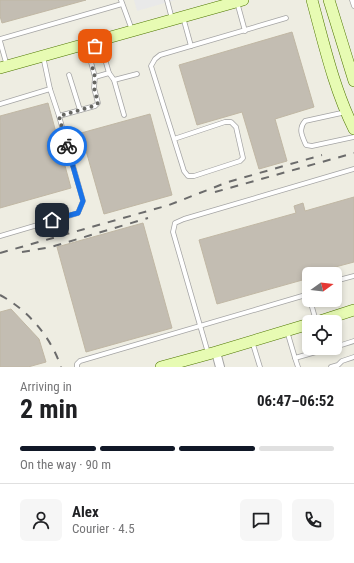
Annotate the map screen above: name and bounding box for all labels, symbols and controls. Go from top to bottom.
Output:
pin [78,29,112,63]
icon: bag [84,35,106,57]
courier [47,126,87,166]
icon: bike [56,135,78,157]
pin [35,203,69,237]
icon: home [41,209,63,231]
north arrow [302,267,342,307]
map controls [302,267,342,355]
button: locate [302,315,342,355]
text: Arriving in [20,379,72,394]
text: 06:47–06:52 [257,392,334,410]
text: 2 min [20,394,78,424]
text: On the way · 90 m [20,457,111,472]
button: person [20,499,62,541]
button: chat [240,499,282,541]
button: phone [292,499,334,541]
text: Alex [72,503,99,521]
text: Courier · 4.5 [72,521,135,536]

